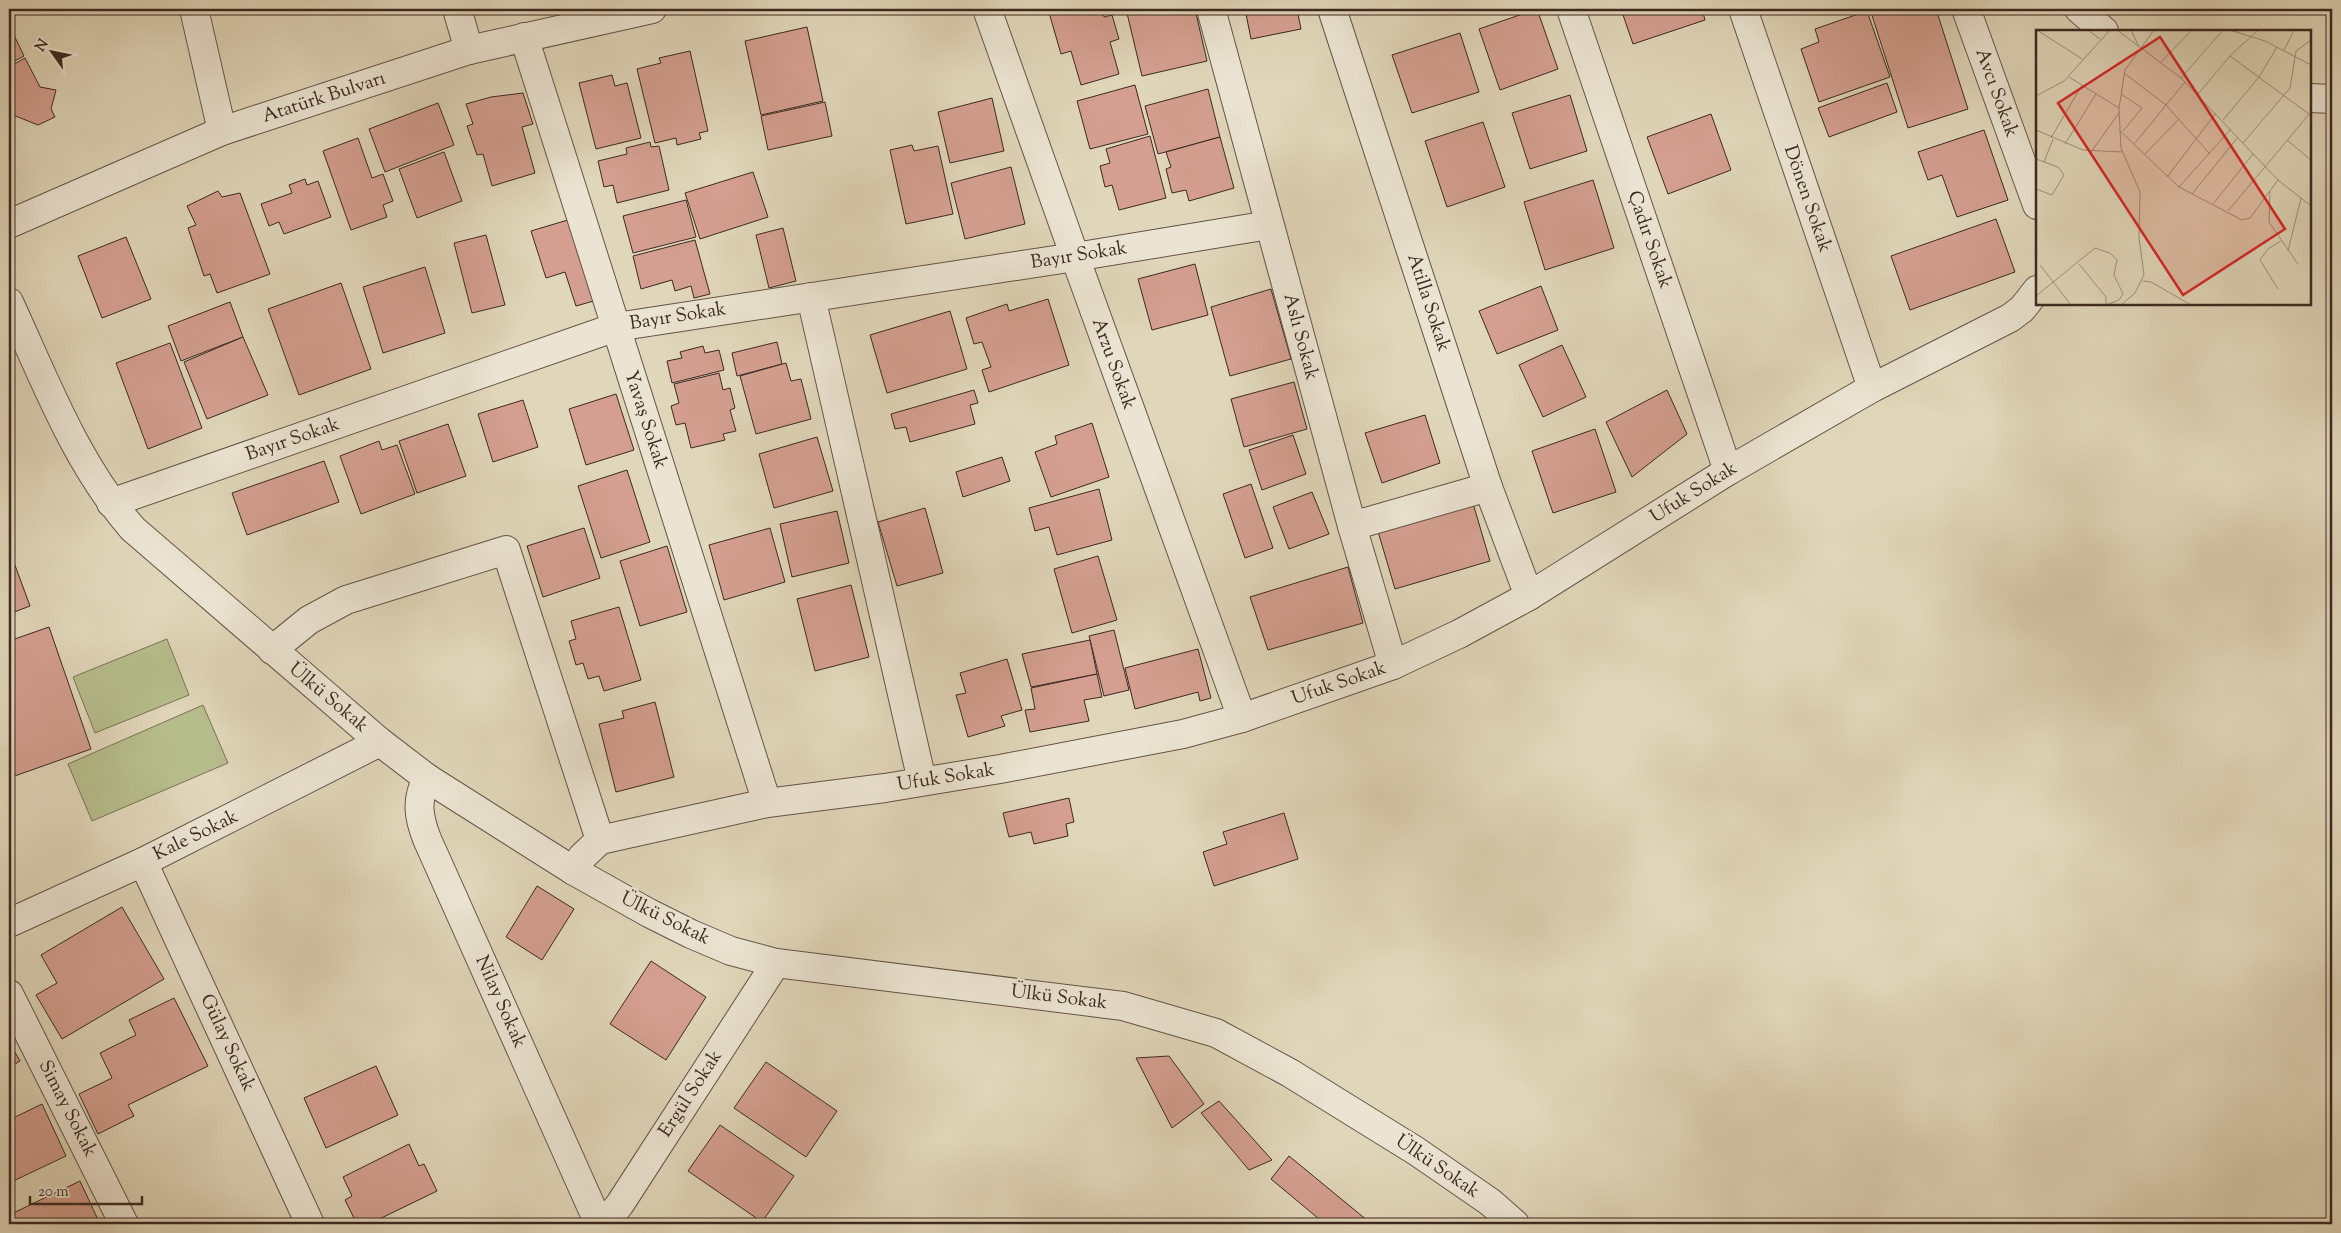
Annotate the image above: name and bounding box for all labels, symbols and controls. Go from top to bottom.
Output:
north arrow [28,28,78,78]
inset map [2036,30,2311,305]
text: N [31,36,54,56]
street label: Avcı Sokak [1967,45,2025,142]
street label: Atatürk Bulvarı [259,65,389,131]
street label: Dönen Sokak [1776,142,1838,257]
street label: Çadır Sokak [1620,187,1679,293]
street label: Bayır Sokak [1029,235,1130,277]
street label: Atilla Sokak [1399,250,1457,356]
street label: Aslı Sokak [1275,291,1325,384]
street label: Bayır Sokak [628,296,729,338]
street label: Arzu Sokak [1084,315,1142,414]
street label: Yavaş Sokak [616,367,674,473]
street label: Bayır Sokak [243,411,344,469]
street label: Ufuk Sokak [1645,455,1743,531]
street label: Ufuk Sokak [1288,655,1391,713]
street label: Ülkü Sokak [282,656,374,740]
street label: Ufuk Sokak [895,757,997,799]
street label: Kale Sokak [149,804,244,868]
street label: Ülkü Sokak [615,886,715,953]
street label: Nilay Sokak [468,951,533,1053]
street label: Ülkü Sokak [1009,979,1109,1017]
street label: Gülay Sokak [193,990,262,1097]
street label: Ergül Sokak [653,1044,730,1143]
street label: Simay Sokak [31,1056,103,1163]
street label: Ülkü Sokak [1389,1129,1485,1206]
scale bar [30,1173,142,1205]
text: 20 m [38,1182,69,1203]

